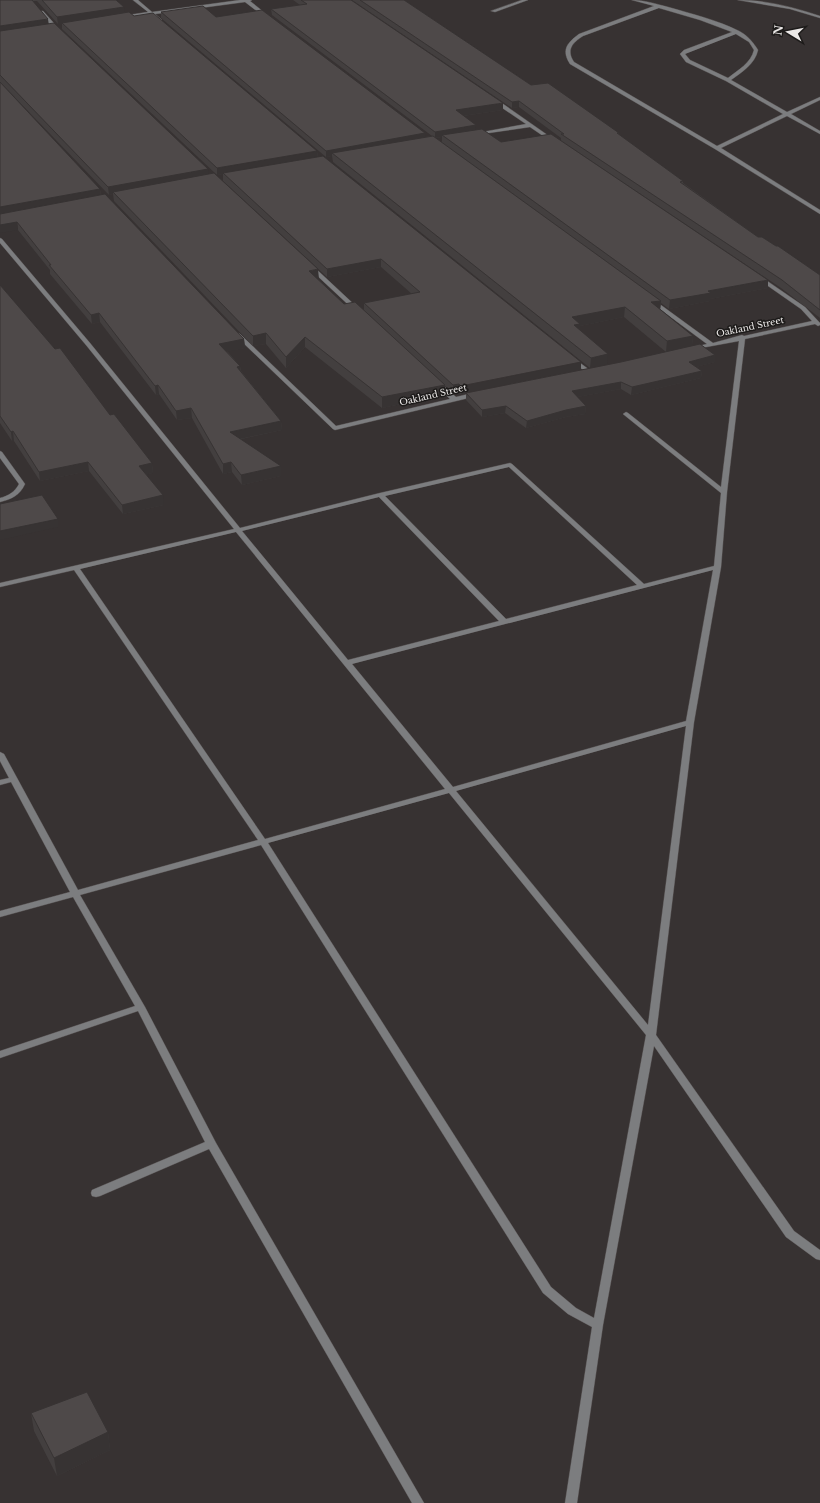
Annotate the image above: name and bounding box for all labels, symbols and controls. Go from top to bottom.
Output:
north arrow [768,12,808,52]
text: N [770,23,786,37]
street label: Oakland Street [715,314,785,339]
street label: Oakland Street [398,381,468,408]

